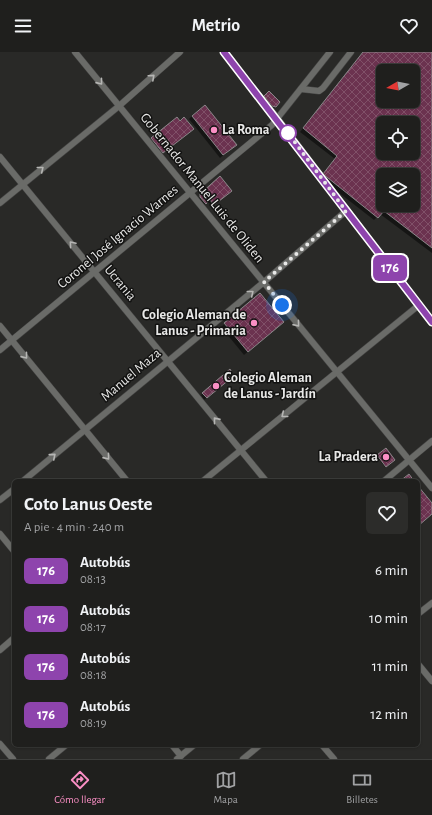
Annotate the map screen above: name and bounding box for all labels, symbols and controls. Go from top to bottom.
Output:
icon: menu [12,15,34,37]
icon: heart [398,15,420,37]
text: Metrio [192,17,240,35]
north arrow [376,64,420,108]
map controls [376,64,420,212]
one-way arrow [147,75,155,82]
one-way arrow [95,78,102,85]
street label: Gobernador Manuel Luis de Oliden [137,111,267,265]
button: locate [376,116,420,160]
place label: La Roma [222,123,270,137]
unlabelled marker [279,124,297,142]
marker: La Roma [209,125,219,135]
one-way arrow [37,167,44,174]
button: layers [376,168,420,212]
street label: Coronel José Ignacio Warnes [55,183,181,291]
one-way arrow [69,241,76,249]
line badge: 176 [367,255,413,281]
text: 176 [381,261,399,275]
street label: Ucrania [101,263,139,304]
one-way arrow [246,290,253,297]
your location [272,295,292,315]
place label: Colegio Aleman de Lanus - Primaria [142,308,246,338]
marker: Colegio Aleman de Lanus - Primaria [249,318,259,328]
one-way arrow [292,319,299,326]
street label: Manuel Maza [98,346,164,404]
one-way arrow [20,351,27,358]
place label: Colegio Aleman de Lanus - Jardín [224,371,316,401]
marker: Colegio Aleman de Lanus - Jardín [211,381,221,391]
one-way arrow [282,411,289,418]
one-way arrow [214,418,221,425]
place label: La Pradera [319,450,378,464]
one-way arrow [102,452,109,459]
marker: La Pradera [381,452,391,462]
one-way arrow [49,454,56,461]
button: heart [366,492,408,534]
text: Coto Lanus Oeste [24,495,153,514]
text: A pie · 4 min · 240 m [24,521,124,534]
text: Autobús [80,555,130,570]
text: 6 min [375,563,408,578]
text: 176 [37,564,55,578]
text: 08:13 [80,573,106,586]
text: Autobús [80,603,130,618]
text: 10 min [369,611,408,626]
text: 176 [37,612,55,626]
text: 08:17 [80,621,106,634]
text: Autobús [80,651,130,666]
text: 11 min [372,659,408,674]
text: 176 [37,660,55,674]
text: 08:18 [80,669,107,682]
text: Autobús [80,699,130,714]
text: 12 min [370,707,408,722]
text: 176 [37,708,55,722]
text: 08:19 [80,717,107,730]
tab: Cómo llegar [54,769,105,806]
tab: Mapa [214,769,238,806]
tab: Billetes [346,769,378,806]

